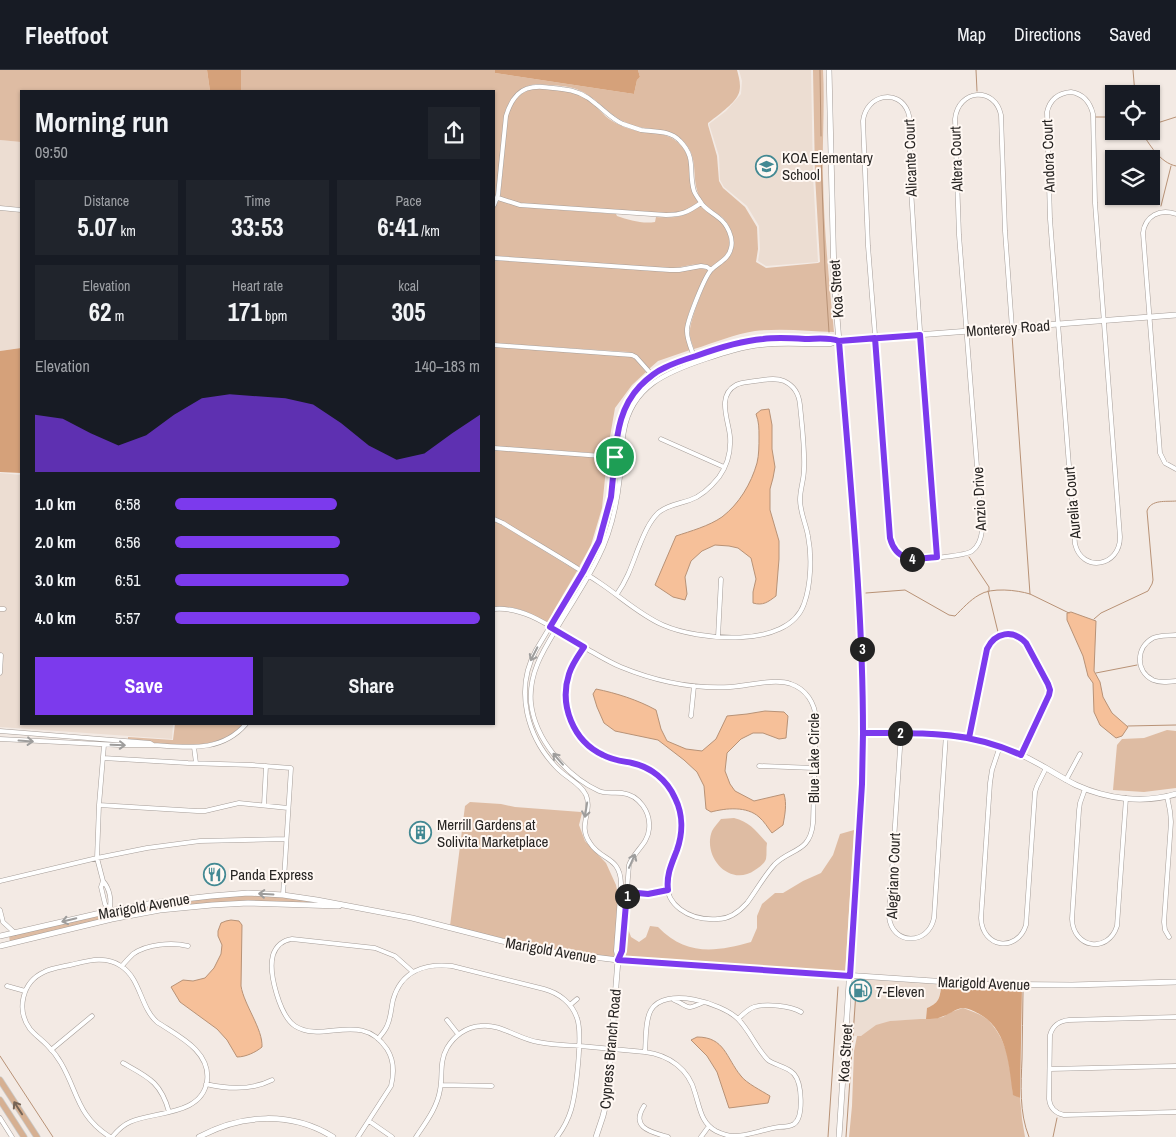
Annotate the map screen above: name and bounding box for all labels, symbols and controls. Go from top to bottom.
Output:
text: Fleetfoot [25,19,108,51]
text: Map [957,22,986,47]
text: Directions [1014,22,1081,47]
text: Saved [1109,22,1151,47]
map controls [1105,85,1160,205]
button: locate [1105,85,1160,140]
text: Morning run [35,103,169,141]
button: share [428,107,480,159]
street label: Alicante Court [898,118,922,198]
street label: Andora Court [1036,118,1060,194]
street label: Altera Court [944,125,968,193]
text: 09:50 [35,141,68,163]
place label: KOA Elementary School [782,147,874,185]
button: layers [1105,150,1160,205]
school or university icon: KOA Elementary School [754,154,778,178]
text: Distance [84,192,129,210]
text: Time [245,192,270,210]
text: Pace [395,192,422,210]
text: 5.07 [77,210,117,244]
text: 33:53 [231,210,284,244]
text: 6:41 [377,210,418,244]
text: km [117,222,136,240]
text: /km [418,222,440,240]
street label: Koa Street [823,259,849,319]
text: Elevation [83,277,130,295]
text: Heart rate [232,277,283,295]
text: kcal [398,277,419,295]
text: 62 [89,295,112,329]
text: 171 [228,295,262,329]
text: 305 [391,295,426,329]
text: m [112,307,124,325]
text: bpm [262,307,287,325]
street label: Monterey Road [965,315,1051,341]
text: Elevation [35,355,90,377]
text: 140–183 m [414,355,480,377]
pin [594,436,636,478]
icon: arrive [601,443,629,471]
street label: Aurelia Court [1058,465,1086,541]
street label: Anzio Drive [967,466,991,533]
text: 1.0 km [35,493,76,515]
text: 6:58 [115,493,141,515]
text: 2.0 km [35,531,76,553]
text: 6:56 [115,531,141,553]
pin: 4 [900,546,924,572]
text: 4 [909,550,916,568]
text: 3.0 km [35,569,76,591]
text: 6:51 [115,569,141,591]
text: 4.0 km [35,607,76,629]
text: 5:57 [115,607,141,629]
pin: 3 [850,636,874,662]
text: 3 [859,640,866,658]
one-way arrow [529,646,538,661]
button: Save [35,657,253,715]
button: Share [263,657,480,715]
street label: Blue Lake Circle [803,713,824,803]
pin: 2 [888,720,912,746]
text: 2 [897,724,904,742]
one-way arrow [18,736,34,745]
one-way arrow [110,740,126,750]
one-way arrow [552,753,564,766]
one-way arrow [581,802,591,818]
place label: Merrill Gardens at Solivita Marketplace [437,814,549,852]
building icon: Merrill Gardens at Solivita Marketplace [409,821,433,845]
street label: Alegriano Court [881,832,905,920]
one-way arrow [628,854,638,869]
restaurant icon: Panda Express [202,862,226,886]
place label: Panda Express [230,864,313,885]
pin: 1 [614,884,640,908]
text: 1 [624,887,631,905]
street label: Marigold Avenue [97,888,191,924]
one-way arrow [259,890,275,899]
one-way arrow [61,916,77,925]
street label: Marigold Avenue [504,932,598,968]
street label: Marigold Avenue [938,971,1031,995]
fuel station icon: 7-Eleven [848,979,872,1003]
place label: 7-Eleven [876,981,925,1002]
street label: Cypress Branch Road [594,988,626,1110]
street label: Koa Street [832,1023,858,1083]
one-way arrow [13,1102,23,1116]

